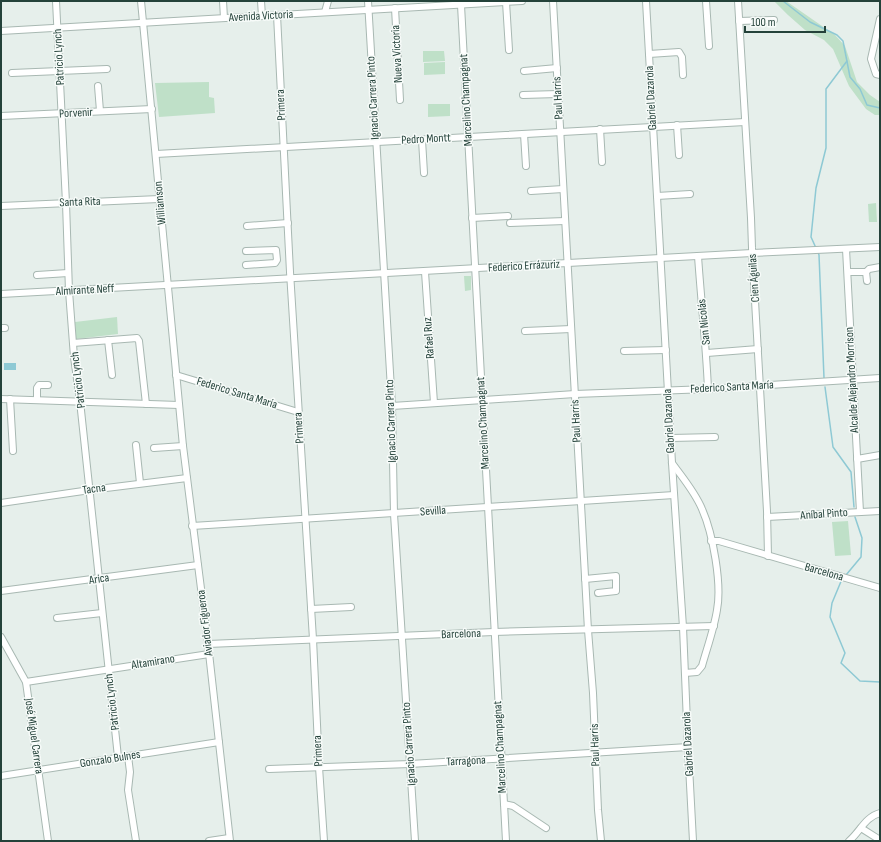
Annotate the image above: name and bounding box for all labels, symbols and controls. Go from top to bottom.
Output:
street label: Avenida Victoria [227,7,294,25]
scale bar [745,8,825,34]
text: 100 m [751,15,776,30]
street label: Nueva Victoria [388,24,406,83]
street label: Patricio Lynch [50,28,68,86]
street label: Marcelino Champagnat [456,53,476,147]
street label: Ignacio Carrera Pinto [363,56,383,140]
street label: Gabriel Dazarola [642,65,660,131]
street label: Paul Harris [549,76,567,120]
street label: Primera [273,89,289,121]
street label: Porvenir [59,105,94,121]
street label: Pedro Montt [401,130,452,148]
street label: Williamson [151,181,169,225]
street label: Santa Rita [59,194,101,210]
street label: Cien Águilas [745,253,763,303]
street label: Federico Errázuriz [488,257,561,275]
street label: Almirante Neff [54,281,115,299]
street label: San Nicolás [694,298,714,346]
street label: Rafael Ruz [420,316,438,359]
street label: Alcalde Alejandro Morrison [842,327,862,434]
street label: Patricio Lynch [67,351,89,409]
street label: Federico Santa María [195,374,279,412]
street label: Marcelino Champagnat [473,376,493,470]
street label: Federico Santa María [690,377,774,397]
street label: Ignacio Carrera Pinto [382,379,400,463]
street label: Gabriel Dazarola [660,388,678,454]
street label: Paul Harris [567,399,585,443]
street label: Primera [290,412,308,444]
street label: Tacna [81,480,107,498]
street label: Sevilla [420,503,447,519]
street label: Aníbal Pinto [799,505,848,523]
street label: Barcelona [803,559,846,585]
street label: Arica [87,570,110,588]
street label: Aviador Figueroa [193,589,217,658]
street label: Barcelona [441,626,482,642]
street label: Altamirano [129,651,176,673]
street label: Patricio Lynch [101,673,123,731]
street label: José Miguel Carrera [21,696,47,775]
street label: Marcelino Champagnat [490,700,510,794]
street label: Ignacio Carrera Pinto [399,702,419,786]
street label: Gabriel Dazarola [679,711,697,777]
street label: Paul Harris [587,723,603,767]
street label: Primera [310,735,326,767]
street label: Gonzalo Bulnes [79,747,141,771]
street label: Tarragona [446,752,486,770]

